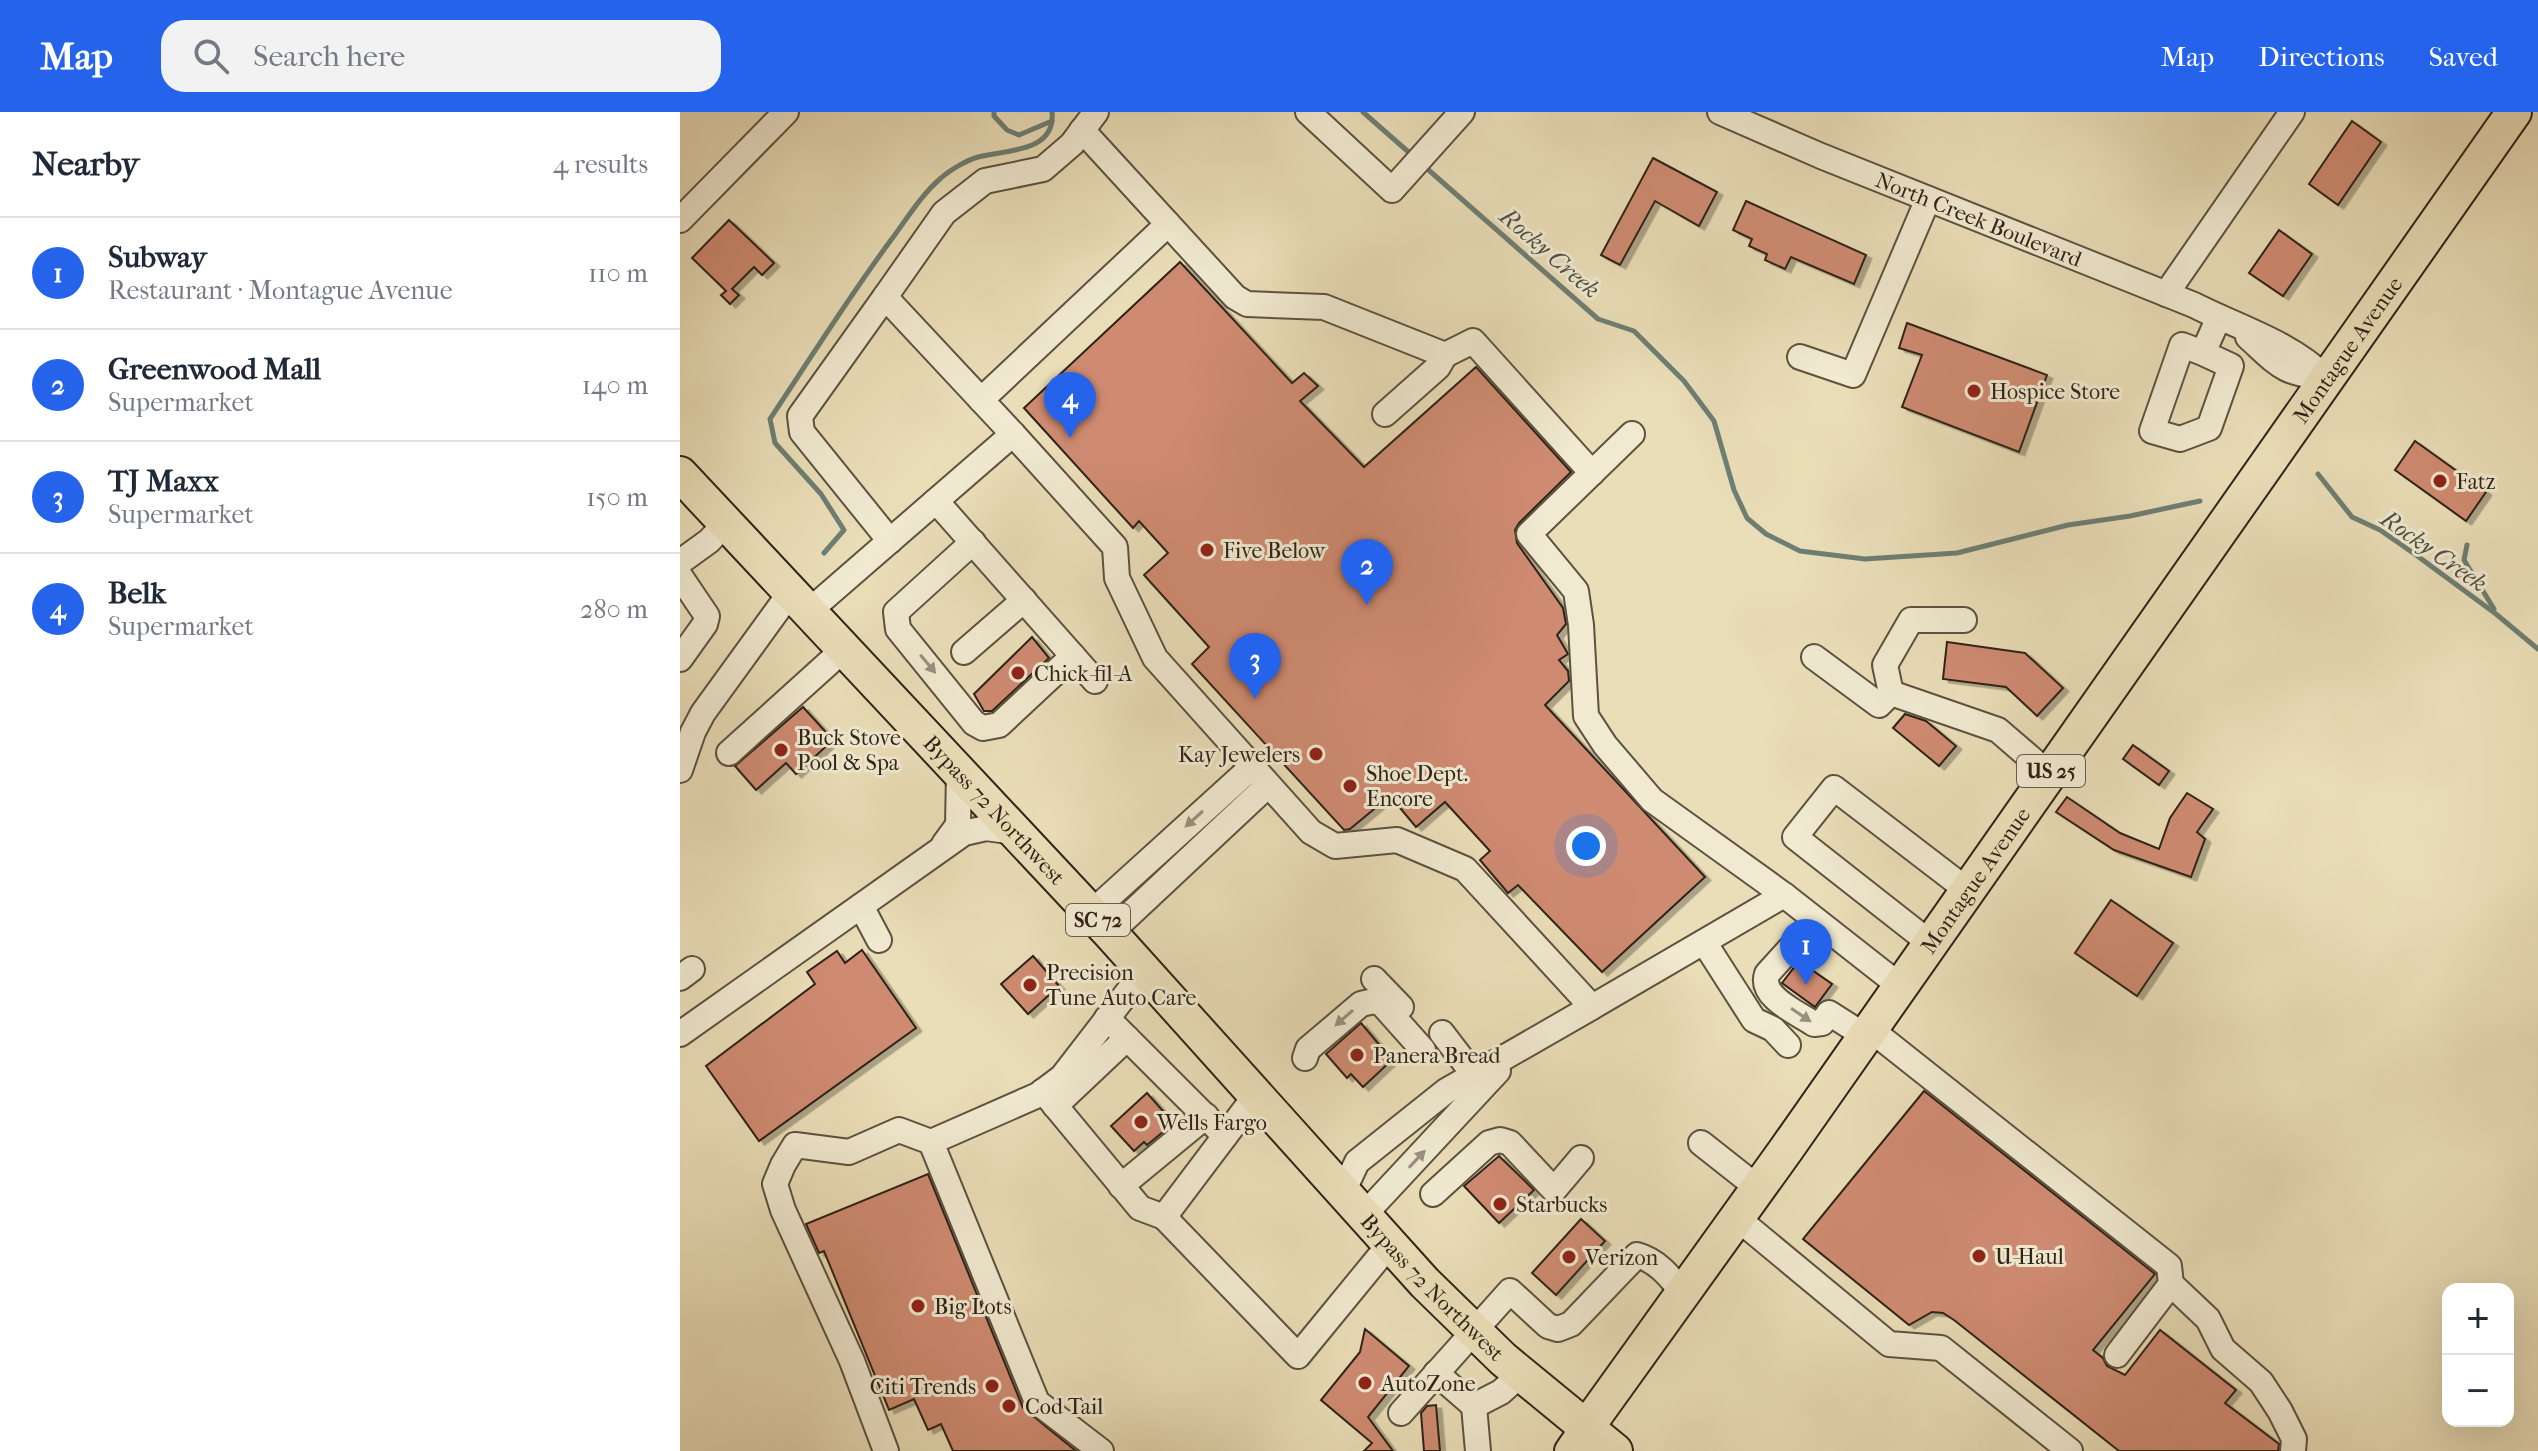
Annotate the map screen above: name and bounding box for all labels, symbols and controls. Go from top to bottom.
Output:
search box [161,20,721,92]
text: Map [40,34,113,79]
icon: search [189,34,233,78]
text: Search here [253,39,405,74]
text: Map [2161,40,2214,73]
text: Directions [2258,40,2385,73]
text: Saved [2429,40,2498,73]
text: Nearby [32,144,139,184]
text: 4 results [553,149,648,180]
street label: North Creek Boulevard [1871,167,2086,273]
water label: Rocky Creek [1493,201,1606,304]
text: Subway [108,240,207,275]
text: 1 [53,258,63,289]
text: 110 m [588,258,648,289]
street label: Montague Avenue [2288,272,2408,428]
text: Restaurant · Montague Avenue [108,275,453,306]
text: Greenwood Mall [108,352,321,387]
text: 2 [51,370,65,401]
text: 140 m [582,370,648,401]
pin: 4 [1044,372,1096,438]
place label: Hospice Store [1990,379,2120,405]
marker: Hospice Store [1965,382,1983,400]
text: Supermarket [108,387,254,418]
text: TJ Maxx [108,464,219,499]
place label: Fatz [2456,469,2496,495]
marker: Fatz [2431,472,2449,490]
text: 3 [53,482,63,513]
text: 150 m [586,482,648,513]
text: Supermarket [108,499,254,530]
water label: Rocky Creek [2374,503,2492,598]
place label: Five Below [1223,538,1326,564]
pin: 2 [1341,539,1393,605]
marker: Five Below [1198,541,1216,559]
text: Belk [108,576,166,611]
text: 4 [50,594,66,625]
text: 280 m [580,594,648,625]
text: Supermarket [108,611,254,642]
pin: 3 [1229,633,1281,699]
one-way arrow [919,654,936,674]
place label: Chick-fil-A [1034,661,1133,687]
marker: Chick-fil-A [1009,664,1027,682]
place label: Buck Stove Pool & Spa [797,725,901,776]
street label: Bypass 72 Northwest [918,730,1070,891]
marker: Buck Stove Pool & Spa [772,741,790,759]
place label: Kay Jewelers [1178,742,1300,768]
marker: Kay Jewelers [1307,745,1325,763]
road number: US 25 [2017,755,2085,787]
place label: Shoe Dept. Encore [1366,761,1468,812]
marker: Shoe Dept. Encore [1341,777,1359,795]
street label: Montague Avenue [1916,802,2036,959]
one-way arrow [1185,810,1204,828]
your location [1566,826,1606,866]
road number: SC 72 [1066,904,1130,936]
pin: 1 [1780,919,1832,985]
place label: Precision Tune Auto Care [1046,960,1196,1011]
marker: Precision Tune Auto Care [1021,976,1039,994]
one-way arrow [1790,1007,1811,1022]
one-way arrow [1334,1009,1354,1026]
place label: Panera Bread [1373,1043,1502,1069]
marker: Panera Bread [1348,1046,1366,1064]
place label: Wells Fargo [1156,1110,1267,1136]
marker: Wells Fargo [1132,1113,1150,1131]
one-way arrow [1407,1150,1425,1169]
place label: Starbucks [1516,1192,1607,1218]
marker: Starbucks [1491,1195,1509,1213]
street label: Bypass 72 Northwest [1355,1209,1509,1367]
place label: U-Haul [1995,1244,2064,1270]
place label: Verizon [1584,1245,1659,1271]
marker: U-Haul [1970,1247,1988,1265]
marker: Verizon [1560,1248,1578,1266]
map controls [2442,1283,2514,1427]
button: + [2442,1283,2514,1355]
place label: Big Lots [934,1294,1012,1320]
marker: Big Lots [909,1297,927,1315]
button: − [2442,1355,2514,1427]
place label: AutoZone [1380,1371,1476,1397]
place label: Citi Trends [870,1374,976,1400]
marker: AutoZone [1356,1374,1374,1392]
marker: Citi Trends [983,1377,1001,1395]
place label: Cod Tail [1025,1394,1103,1420]
marker: Cod Tail [1000,1397,1018,1415]

